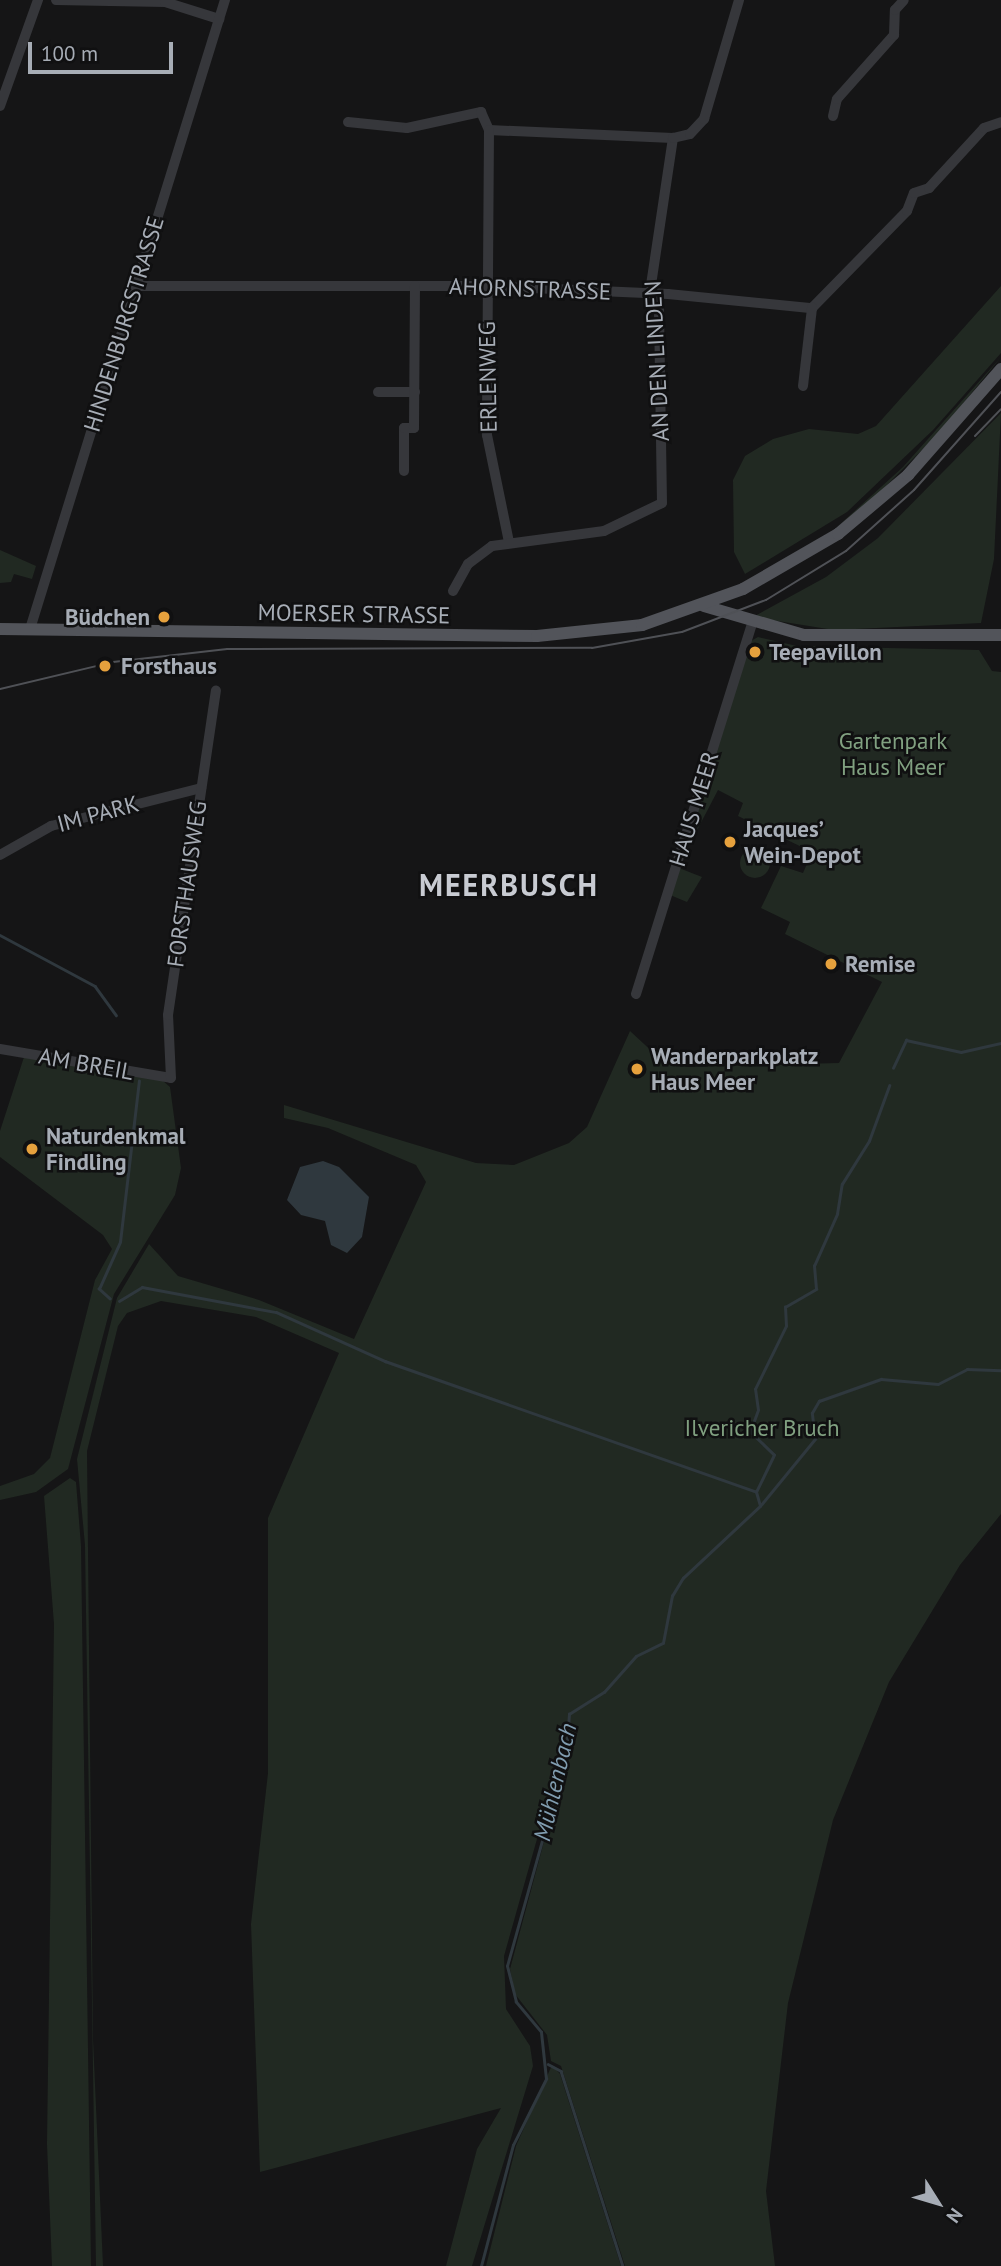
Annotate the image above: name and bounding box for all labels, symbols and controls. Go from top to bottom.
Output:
scale bar [32,28,177,72]
text: 100 m [41,40,98,67]
street label: HINDENBURGSTRASSE [78,213,170,435]
street label: AHORNSTRASSE [449,272,611,306]
street label: AN DEN LINDEN [639,280,675,442]
street label: ERLENWEG [473,321,503,433]
street label: MOERSER STRASSE [257,599,451,629]
place label: Büdchen [65,603,150,631]
marker: Büdchen [156,609,172,625]
place label: Teepavillon [769,638,882,666]
marker: Teepavillon [747,644,763,660]
place label: Forsthaus [121,652,217,680]
marker: Forsthaus [95,656,115,676]
park label: Gartenpark Haus Meer [839,727,947,781]
street label: HAUS MEER [663,748,725,870]
street label: IM PARK [54,790,142,838]
street label: FORSTHAUSWEG [162,799,212,969]
place label: Jacques’ Wein-Depot [744,815,861,869]
marker: Jacques’ Wein-Depot [722,834,738,850]
district label: MEERBUSCH [420,867,598,903]
place label: Remise [845,950,916,978]
marker: Remise [823,956,839,972]
street label: AM BREIL [36,1042,136,1086]
place label: Wanderparkplatz Haus Meer [651,1042,818,1096]
marker: Wanderparkplatz Haus Meer [629,1061,645,1077]
place label: Naturdenkmal Findling [46,1122,186,1176]
marker: Naturdenkmal Findling [24,1141,40,1157]
park label: Ilvericher Bruch [684,1414,840,1442]
water label: Mühlenbach [527,1720,583,1844]
north arrow [903,2168,973,2238]
text: N [941,2203,968,2228]

